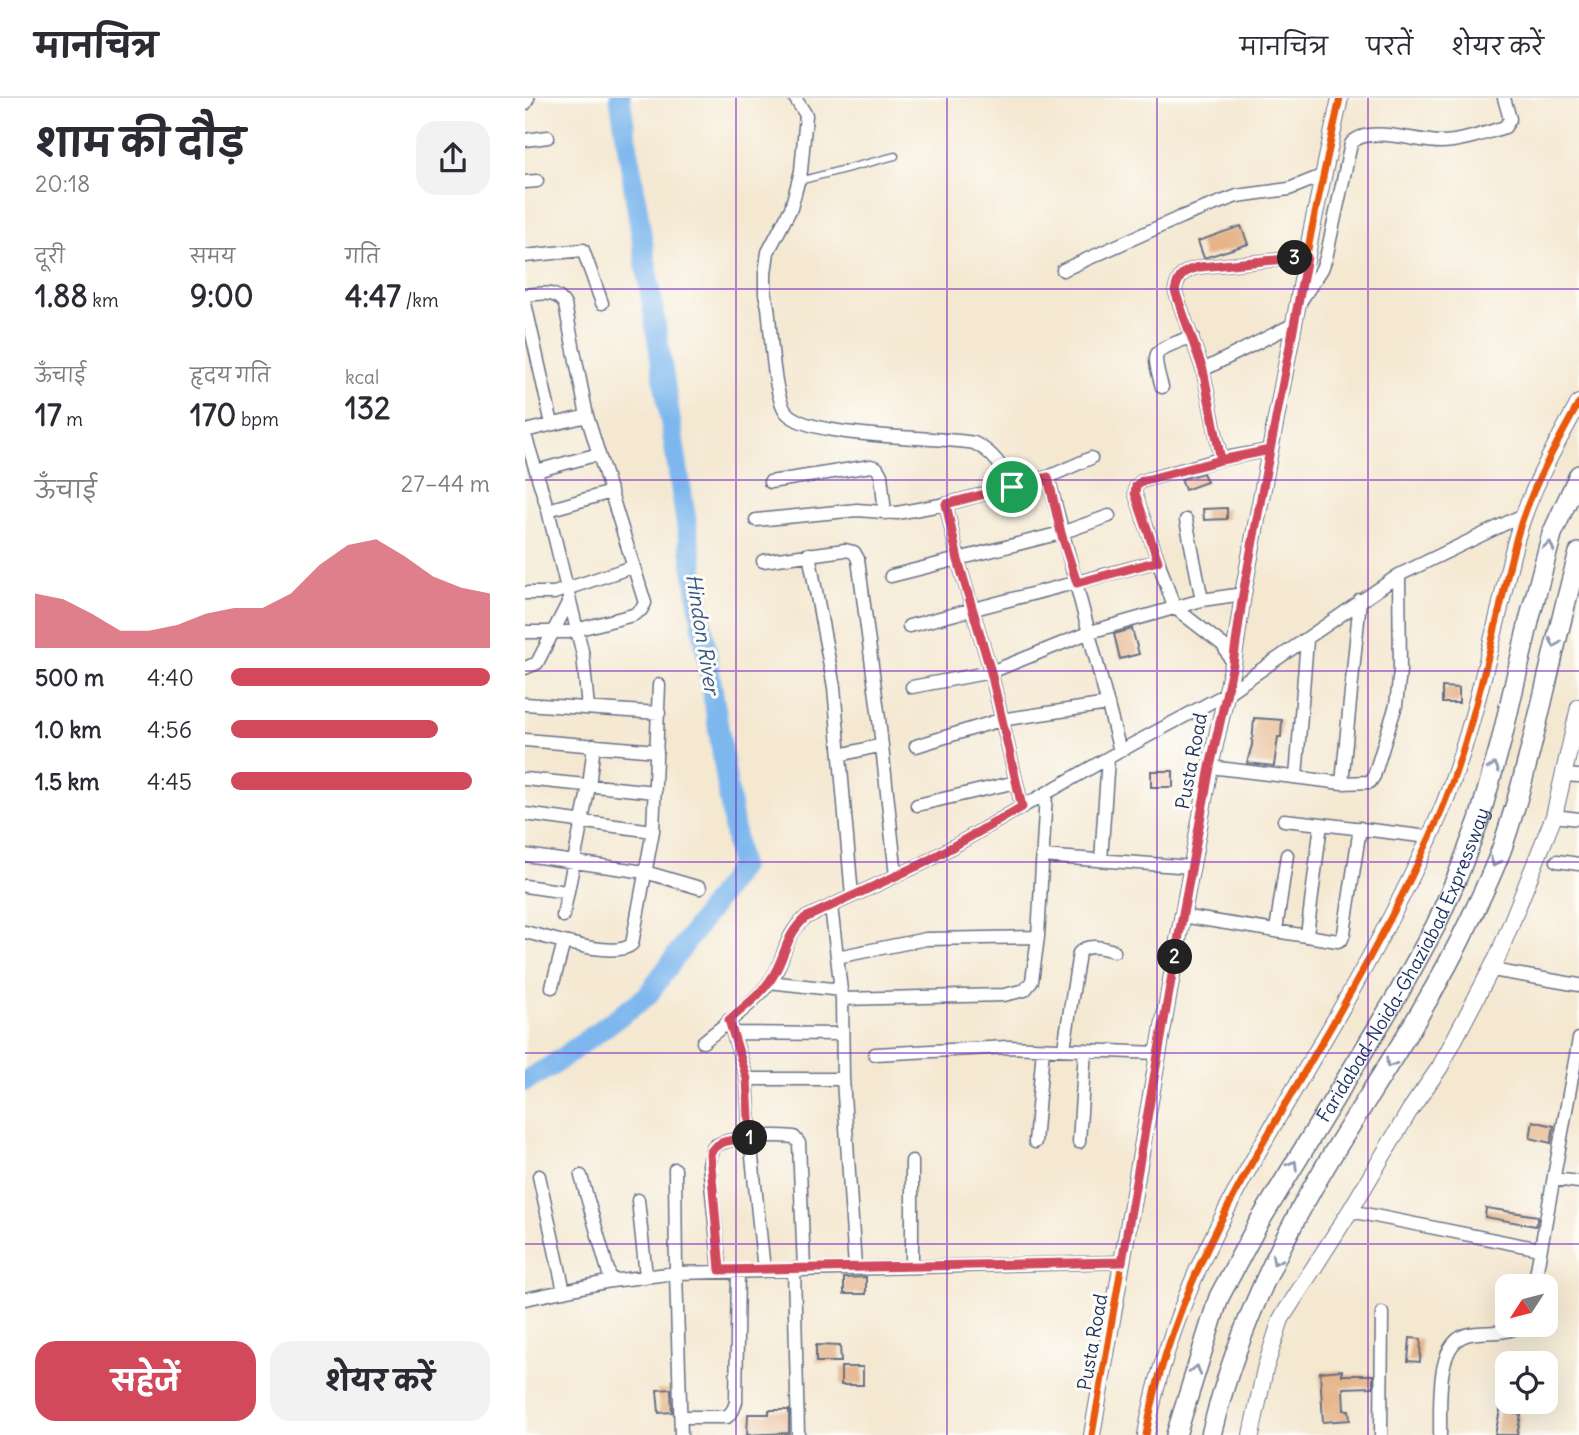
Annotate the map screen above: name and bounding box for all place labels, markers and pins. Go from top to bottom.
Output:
pin: 3 [1277,240,1313,276]
pin [982,457,1042,517]
pin: 2 [1157,940,1193,974]
pin: 1 [733,1121,768,1156]

